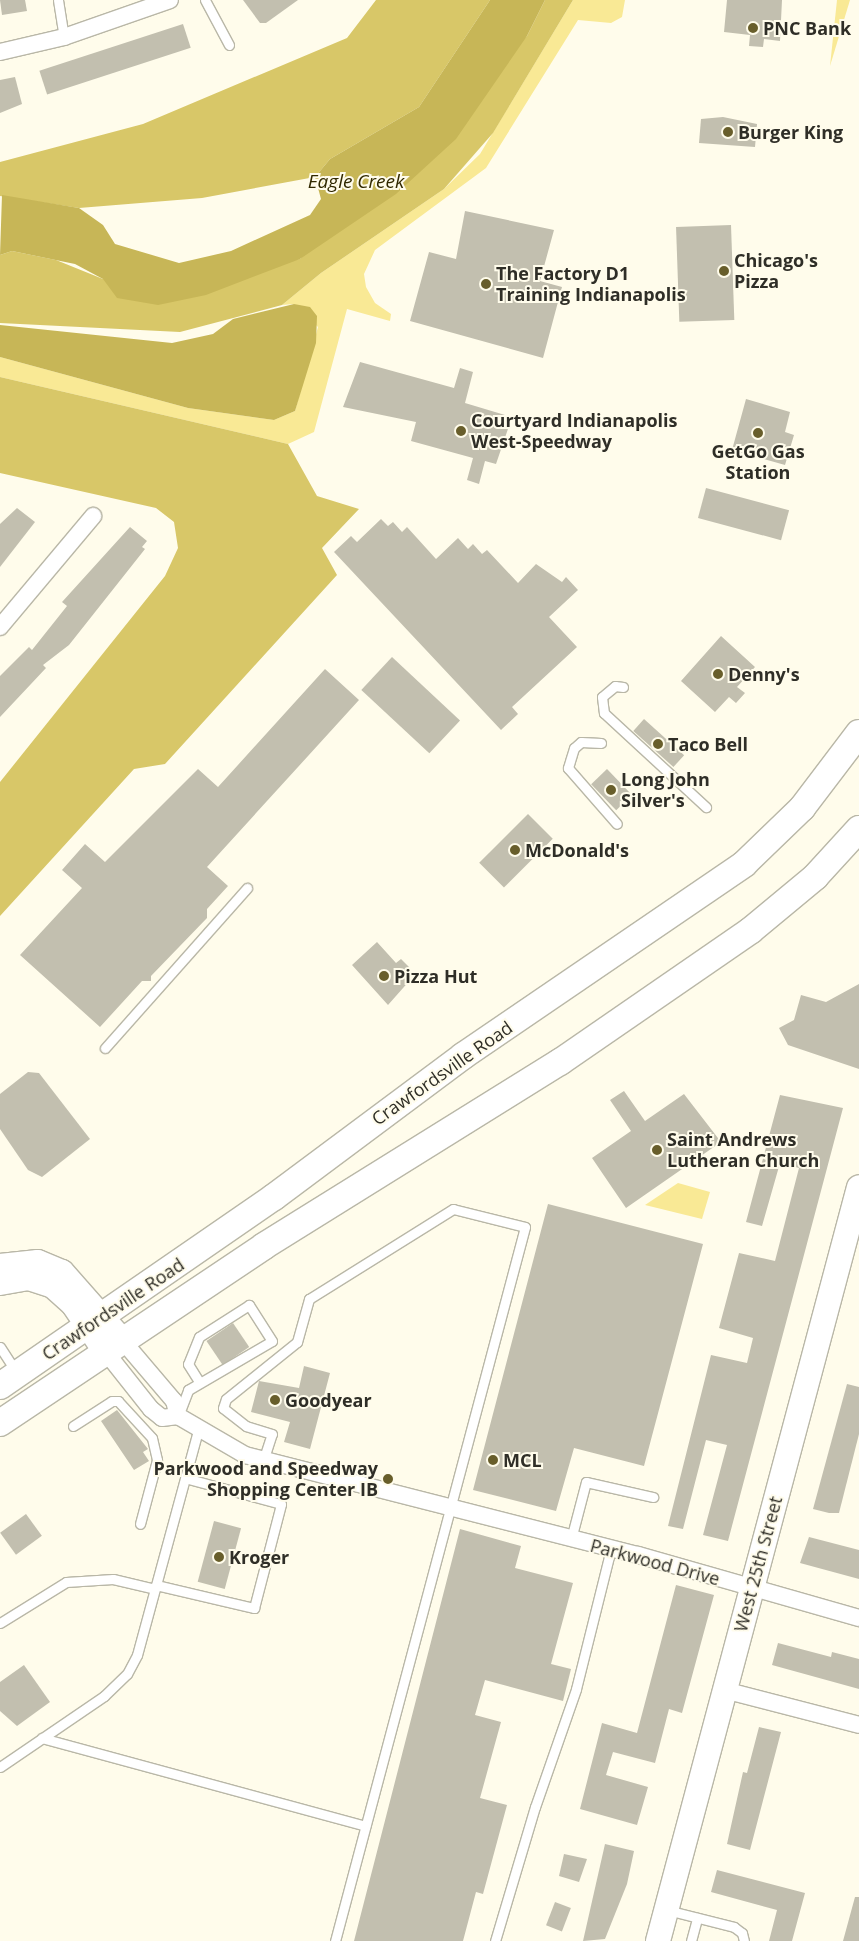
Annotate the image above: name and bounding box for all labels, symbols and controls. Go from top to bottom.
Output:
place label: PNC Bank [763,17,851,39]
marker: PNC Bank [747,22,759,34]
place label: Burger King [738,121,843,143]
marker: Burger King [722,126,734,138]
water label: Eagle Creek [308,171,404,193]
place label: Chicago's Pizza [734,250,818,292]
place label: The Factory D1 Training Indianapolis [496,263,686,306]
marker: Chicago's Pizza [718,265,730,277]
marker: The Factory D1 Training Indianapolis [480,278,492,290]
place label: Courtyard Indianapolis West-Speedway [471,410,677,452]
marker: Courtyard Indianapolis West-Speedway [455,425,467,437]
marker: GetGo Gas Station [752,427,764,439]
place label: GetGo Gas Station [711,441,805,484]
place label: Denny's [728,663,800,685]
marker: Denny's [712,668,724,680]
place label: Taco Bell [668,733,748,755]
marker: Taco Bell [652,738,664,750]
place label: Long John Silver's [621,769,710,812]
marker: Long John Silver's [605,784,617,796]
place label: McDonald's [525,839,629,861]
marker: McDonald's [509,844,521,856]
place label: Pizza Hut [394,965,477,987]
marker: Pizza Hut [378,970,390,982]
street label: Crawfordsville Road [367,1016,517,1130]
place label: Saint Andrews Lutheran Church [667,1129,819,1172]
marker: Saint Andrews Lutheran Church [651,1144,663,1156]
street label: Crawfordsville Road [38,1253,188,1365]
place label: Goodyear [285,1389,372,1411]
marker: Goodyear [269,1394,281,1406]
place label: MCL [503,1449,542,1471]
marker: MCL [487,1454,499,1466]
place label: Parkwood and Speedway Shopping Center IB [153,1458,378,1500]
marker: Parkwood and Speedway Shopping Center IB [382,1473,394,1485]
street label: West 25th Street [730,1494,786,1634]
street label: Parkwood Drive [588,1534,722,1590]
place label: Kroger [229,1546,289,1568]
marker: Kroger [213,1551,225,1563]

